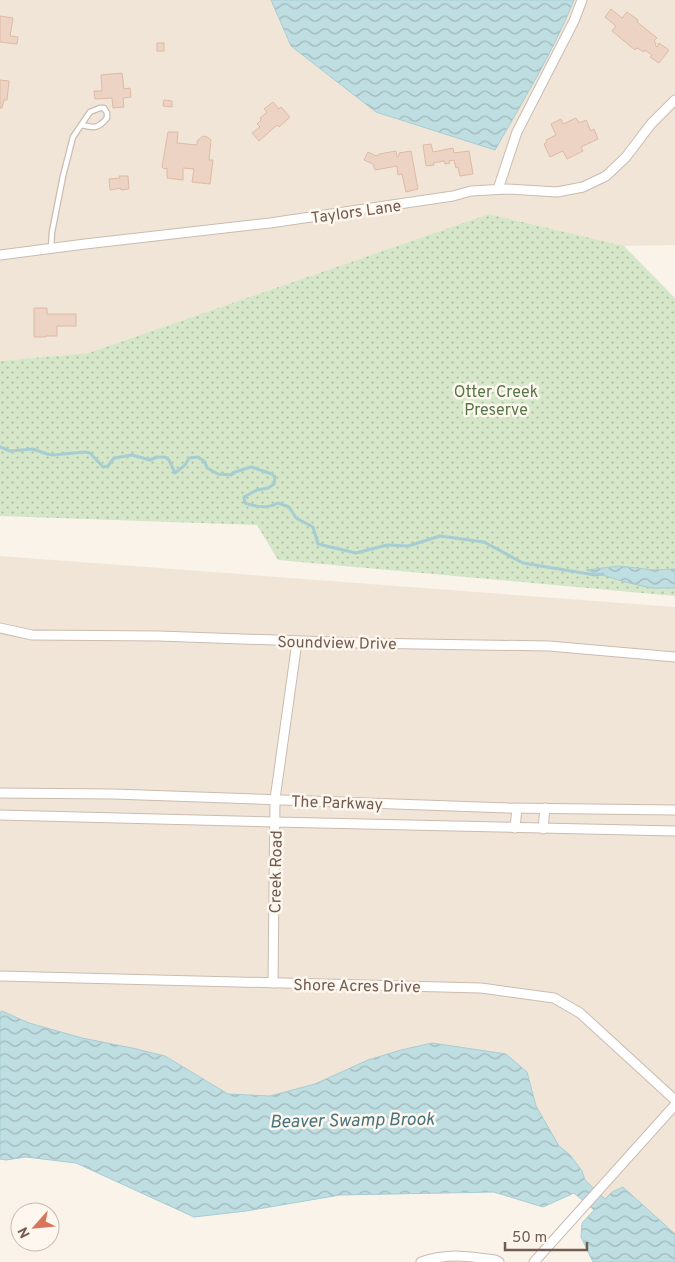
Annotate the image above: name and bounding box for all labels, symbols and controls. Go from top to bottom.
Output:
street label: Taylors Lane [310,197,403,229]
park label: Otter Creek Preserve [454,383,538,421]
street label: Soundview Drive [277,633,397,655]
street label: The Parkway [291,792,383,816]
street label: Creek Road [266,830,288,914]
street label: Shore Acres Drive [293,976,421,998]
water label: Beaver Swamp Brook [269,1109,436,1134]
north arrow [10,1202,60,1252]
scale bar [505,1220,588,1252]
text: N [15,1224,35,1241]
text: 50 m [512,1229,547,1248]

